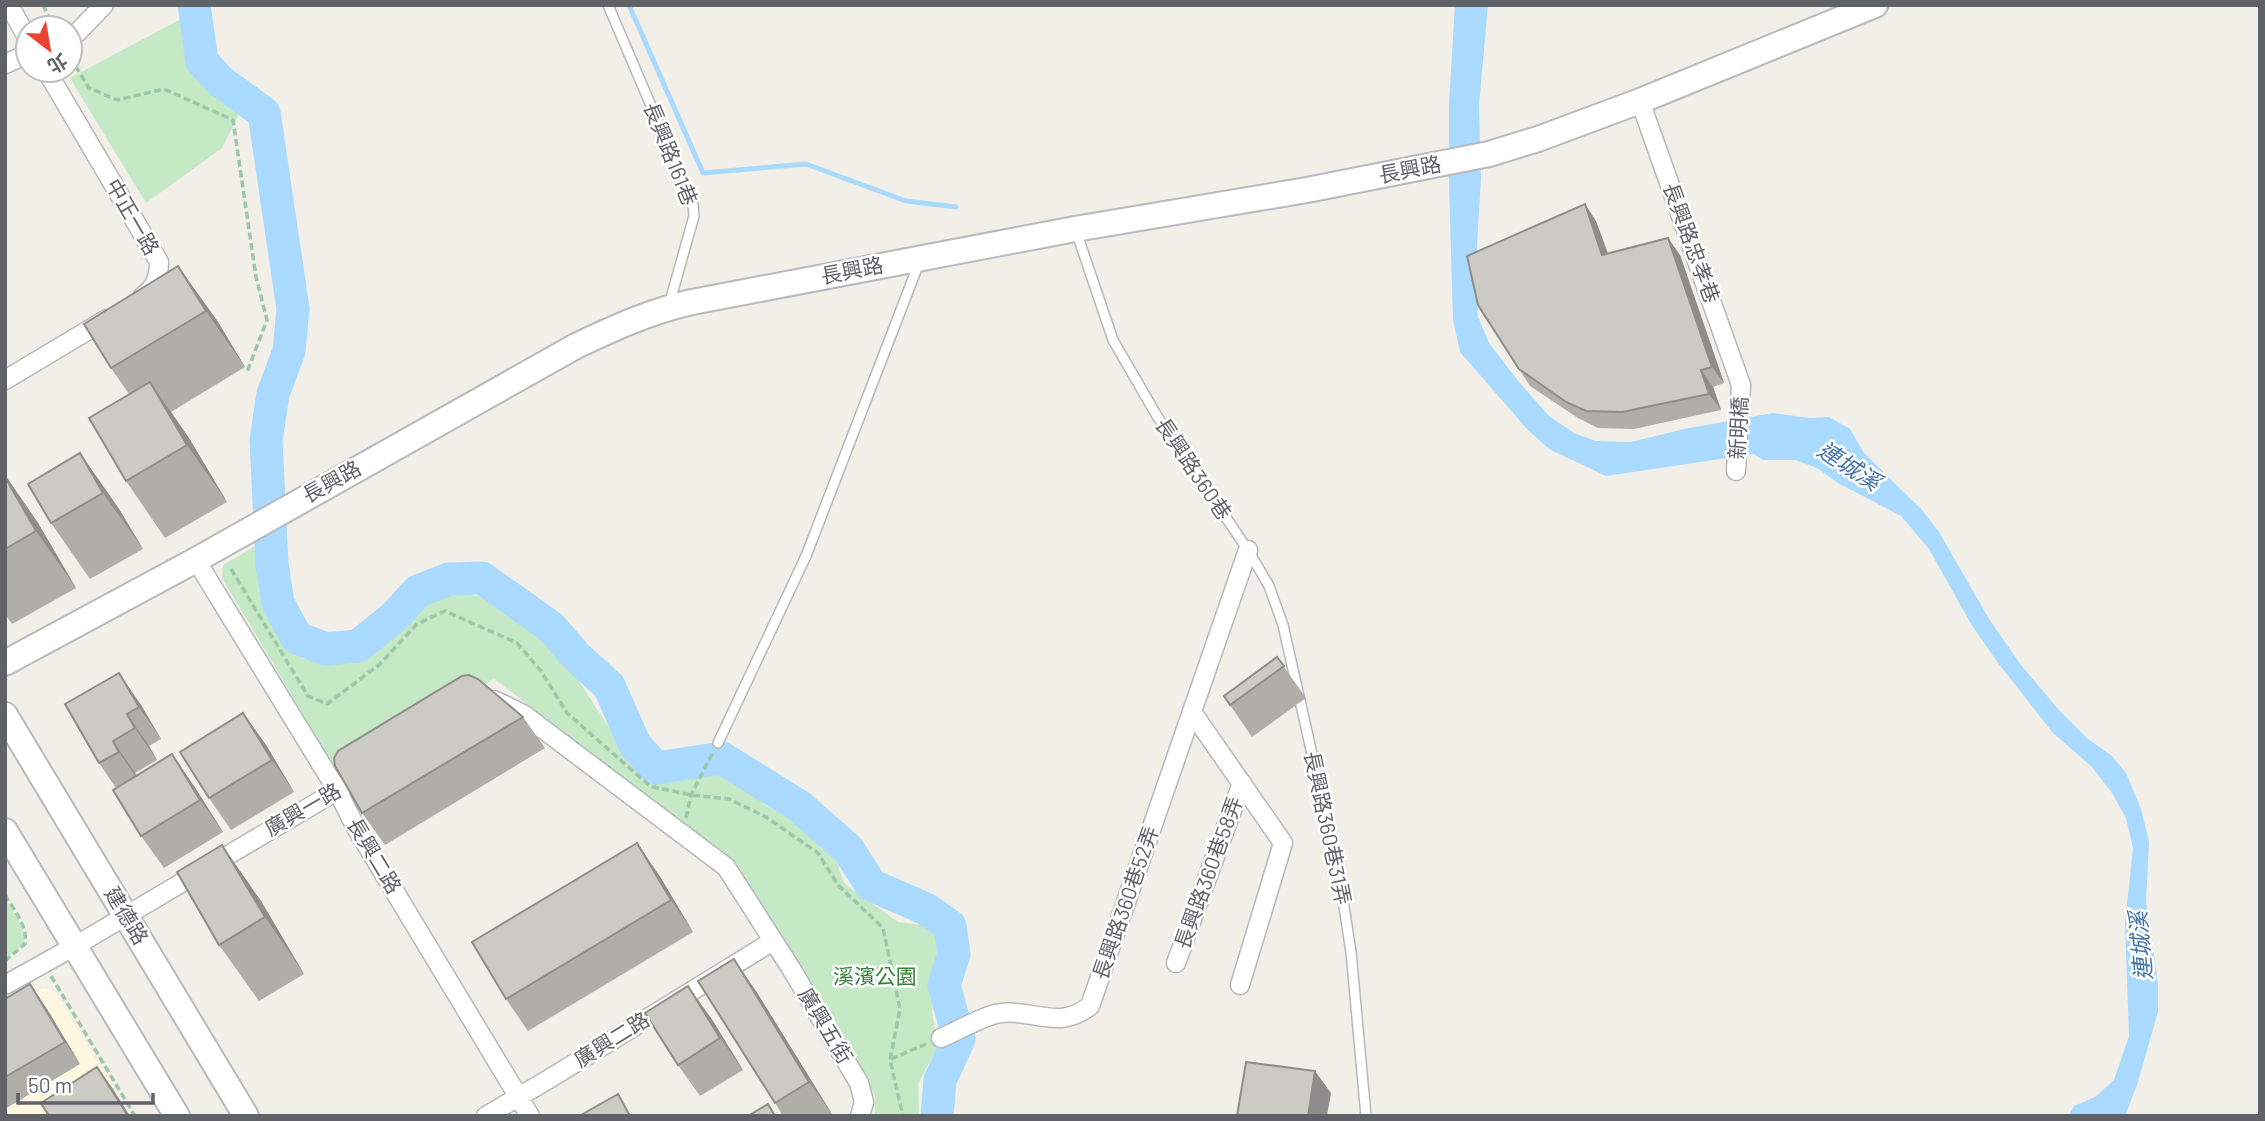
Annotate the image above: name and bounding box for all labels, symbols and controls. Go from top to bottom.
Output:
north arrow [14,14,84,84]
text: 北 [44,49,72,79]
street label: 長興路161巷 [639,98,703,209]
street label: 長興路 [1376,150,1443,187]
street label: 中正一路 [101,174,165,259]
street label: 長興路忠孝巷 [1659,179,1726,306]
street label: 長興路 [818,251,885,288]
street label: 新明橋 [1723,396,1752,460]
street label: 長興路360巷 [1151,412,1237,524]
water label: 連城溪 [1813,435,1889,497]
street label: 長興路 [298,454,365,507]
street label: 長興路360巷31弄 [1300,749,1357,907]
street label: 廣興一路 [260,777,345,841]
street label: 長興路360巷58弄 [1168,793,1247,952]
street label: 長興二路 [343,813,408,898]
street label: 長興路360巷52弄 [1087,823,1163,982]
street label: 建德路 [100,882,154,949]
water label: 連城溪 [2123,908,2157,982]
park label: 溪濱公園 [833,963,917,988]
street label: 廣興五街 [794,983,859,1068]
street label: 廣興二路 [569,1006,653,1072]
scale bar [18,1062,152,1106]
text: 50 m [28,1072,72,1097]

